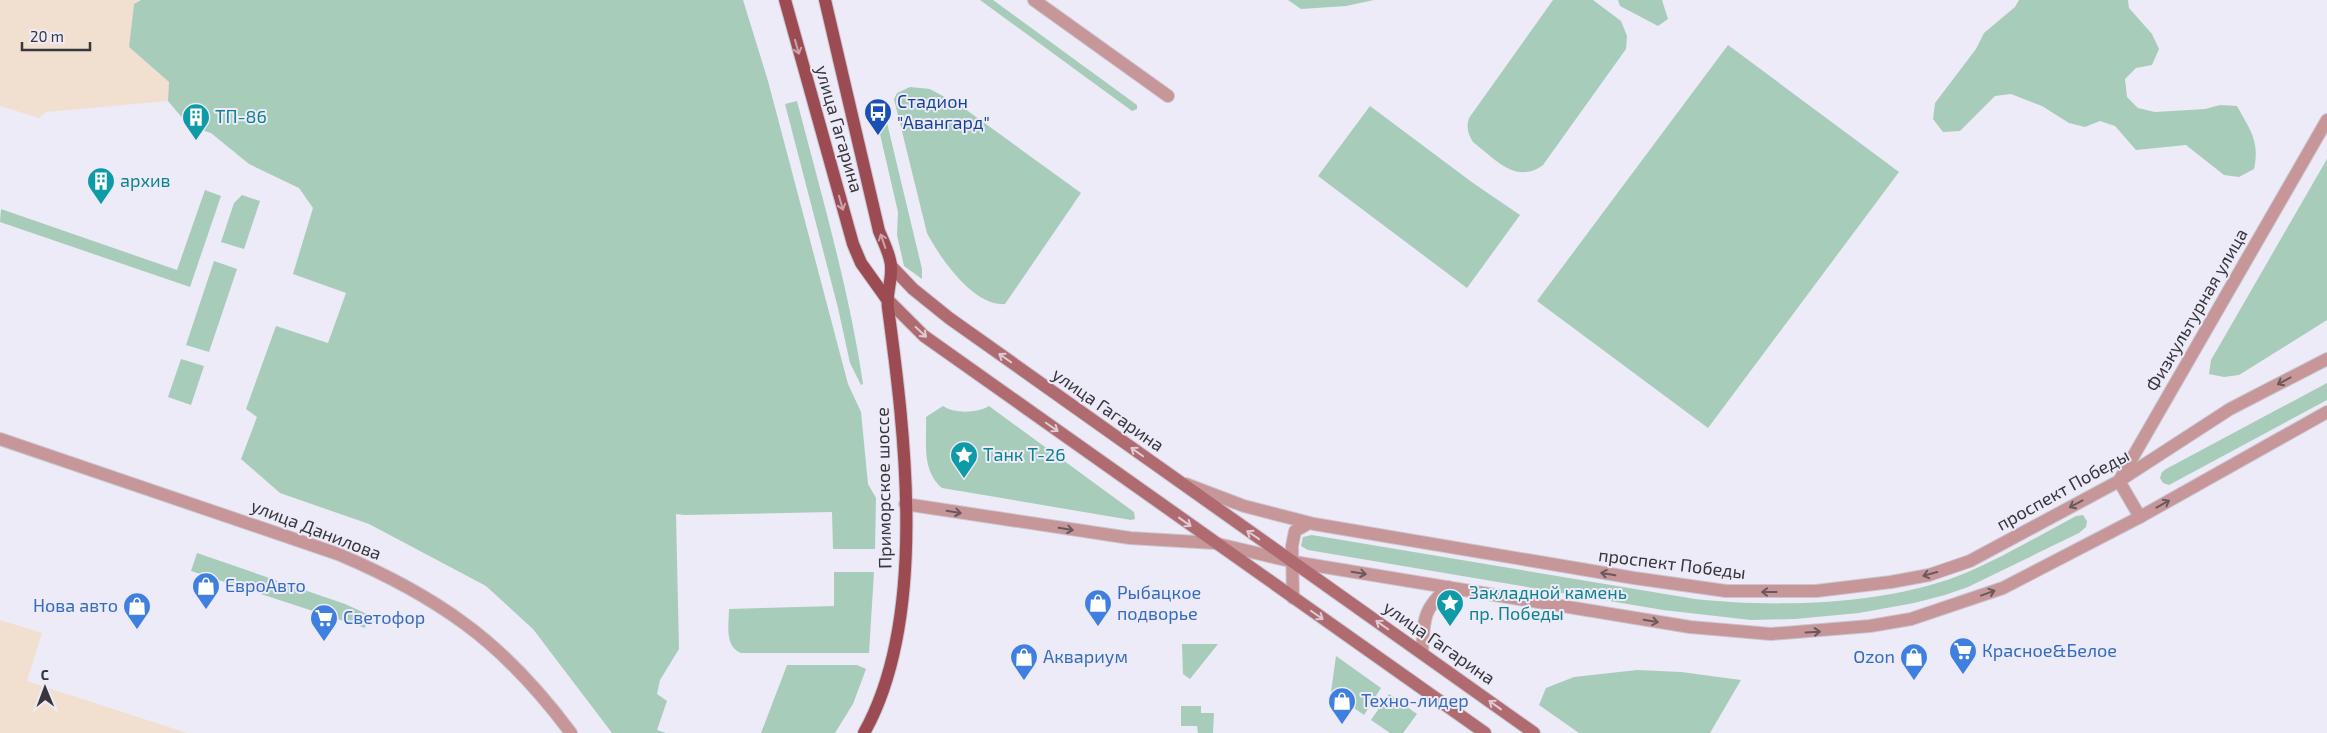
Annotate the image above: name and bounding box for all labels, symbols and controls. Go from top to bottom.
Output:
scale bar [22,20,90,52]
text: 20 m [30,27,64,45]
one-way arrow [793,39,803,55]
street label: улица Гагарина [811,63,869,195]
place label: Стадион "Авангард" [897,90,990,133]
bus stop icon: Стадион "Авангард" [863,97,893,136]
building icon: ТП-86 [181,102,211,141]
place label: ТП-86 [215,105,267,127]
building icon: архив [86,166,116,205]
place label: архив [120,169,171,191]
one-way arrow [837,195,847,211]
street label: Физкультурная улица [2140,224,2252,395]
one-way arrow [878,234,887,249]
one-way arrow [914,326,927,338]
one-way arrow [999,352,1012,363]
street label: улица Гагарина [1049,363,1169,456]
one-way arrow [2277,377,2292,386]
street label: Приморское шоссе [871,407,895,569]
one-way arrow [1045,422,1059,432]
place icon: Танк Т-26 [949,440,979,479]
place label: Танк Т-26 [983,443,1066,465]
street label: проспект Победы [1992,444,2133,535]
one-way arrow [1130,447,1144,457]
street label: улица Данилова [248,494,385,564]
one-way arrow [2069,499,2084,509]
one-way arrow [2156,499,2171,509]
one-way arrow [945,507,961,517]
one-way arrow [1177,517,1191,527]
one-way arrow [1058,524,1074,534]
one-way arrow [1247,530,1261,540]
street label: проспект Победы [1597,543,1747,583]
one-way arrow [1351,568,1367,578]
one-way arrow [1600,568,1616,578]
one-way arrow [1923,570,1939,580]
shop icon: ЕвроАвто [191,571,221,610]
place label: ЕвроАвто [225,574,306,596]
place label: Рыбацкое подворье [1117,581,1201,624]
place label: Закладной камень пр. Победы [1469,581,1627,624]
one-way arrow [1761,587,1778,597]
shop icon: Рыбацкое подворье [1083,588,1113,627]
place icon: Закладной камень пр. Победы [1435,588,1465,627]
one-way arrow [1979,588,1995,597]
shop icon: Нова авто [122,591,152,630]
place label: Нова авто [33,594,118,616]
street label: улица Гагарина [1380,596,1500,689]
supermarket icon: Светофор [309,603,339,642]
place label: Светофор [343,606,425,628]
one-way arrow [1310,610,1324,620]
one-way arrow [1643,616,1659,626]
one-way arrow [1375,620,1389,630]
one-way arrow [1805,628,1821,637]
supermarket icon: Красное&Белое [1948,636,1978,675]
place label: Красное&Белое [1982,639,2117,661]
shop icon: Аквариум [1009,642,1039,681]
shop icon: Ozon [1899,642,1929,681]
place label: Аквариум [1043,645,1128,667]
place label: Ozon [1853,645,1895,667]
north arrow [20,663,70,713]
text: С [40,666,49,683]
shop icon: Техно-лидер [1327,686,1357,725]
place label: Техно-лидер [1361,689,1469,711]
one-way arrow [1488,700,1502,710]

